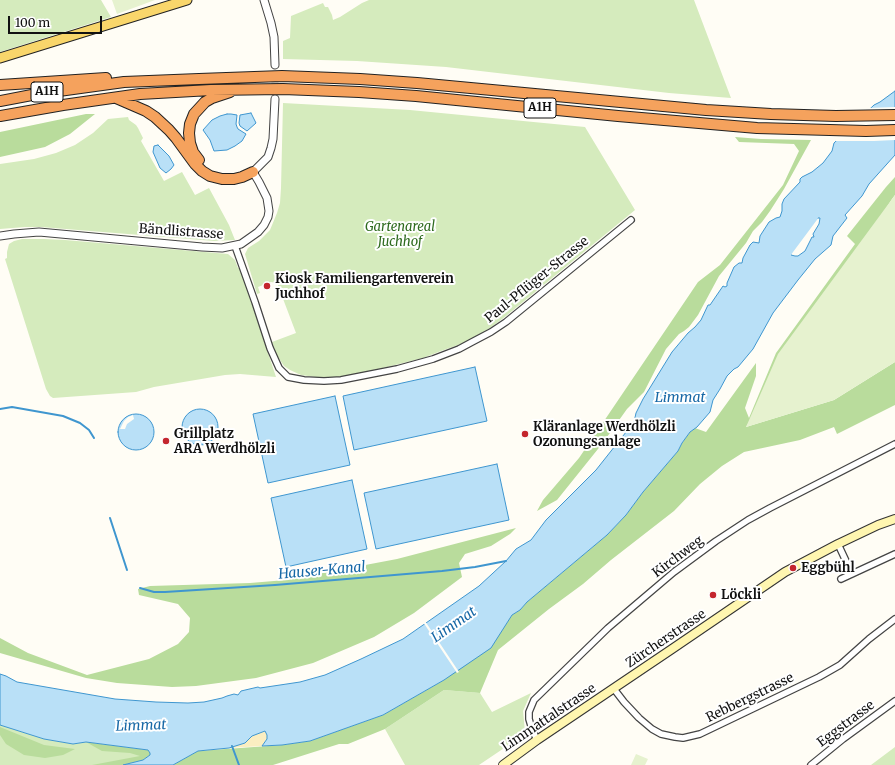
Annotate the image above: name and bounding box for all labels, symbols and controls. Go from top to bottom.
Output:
scale bar [10,8,104,34]
text: 100 m [15,15,50,30]
road number: A1H [31,82,63,102]
road number: A1H [524,98,556,118]
park label: Gartenareal Juchhof [365,219,435,250]
street label: Bändlistrasse [138,221,224,243]
street label: Paul-Pflüger-Strasse [482,233,592,327]
place label: Kiosk Familiengartenverein Juchhof [275,271,454,302]
marker: Kiosk Familiengartenverein Juchhof [262,281,272,291]
water label: Limmat [655,390,705,406]
place label: Kläranlage Werdhölzli Ozonungsanlage [533,419,676,450]
place label: Grillplatz ARA Werdhölzli [174,426,275,457]
marker: Kläranlage Werdhölzli Ozonungsanlage [520,429,530,439]
marker: Grillplatz ARA Werdhölzli [161,436,171,446]
street label: Kirchweg [650,533,706,581]
water label: Hauser-Kanal [278,559,366,583]
place label: Eggbühl [801,560,855,576]
marker: Eggbühl [788,563,798,573]
place label: Löckli [721,587,761,603]
marker: Löckli [708,590,718,600]
water label: Limmat [428,604,480,646]
street label: Zürcherstrasse [623,607,709,671]
street label: Rebbergstrasse [704,670,796,726]
street label: Limmattalstrasse [499,681,599,755]
street label: Eggstrasse [814,697,878,751]
water label: Limmat [115,717,167,735]

